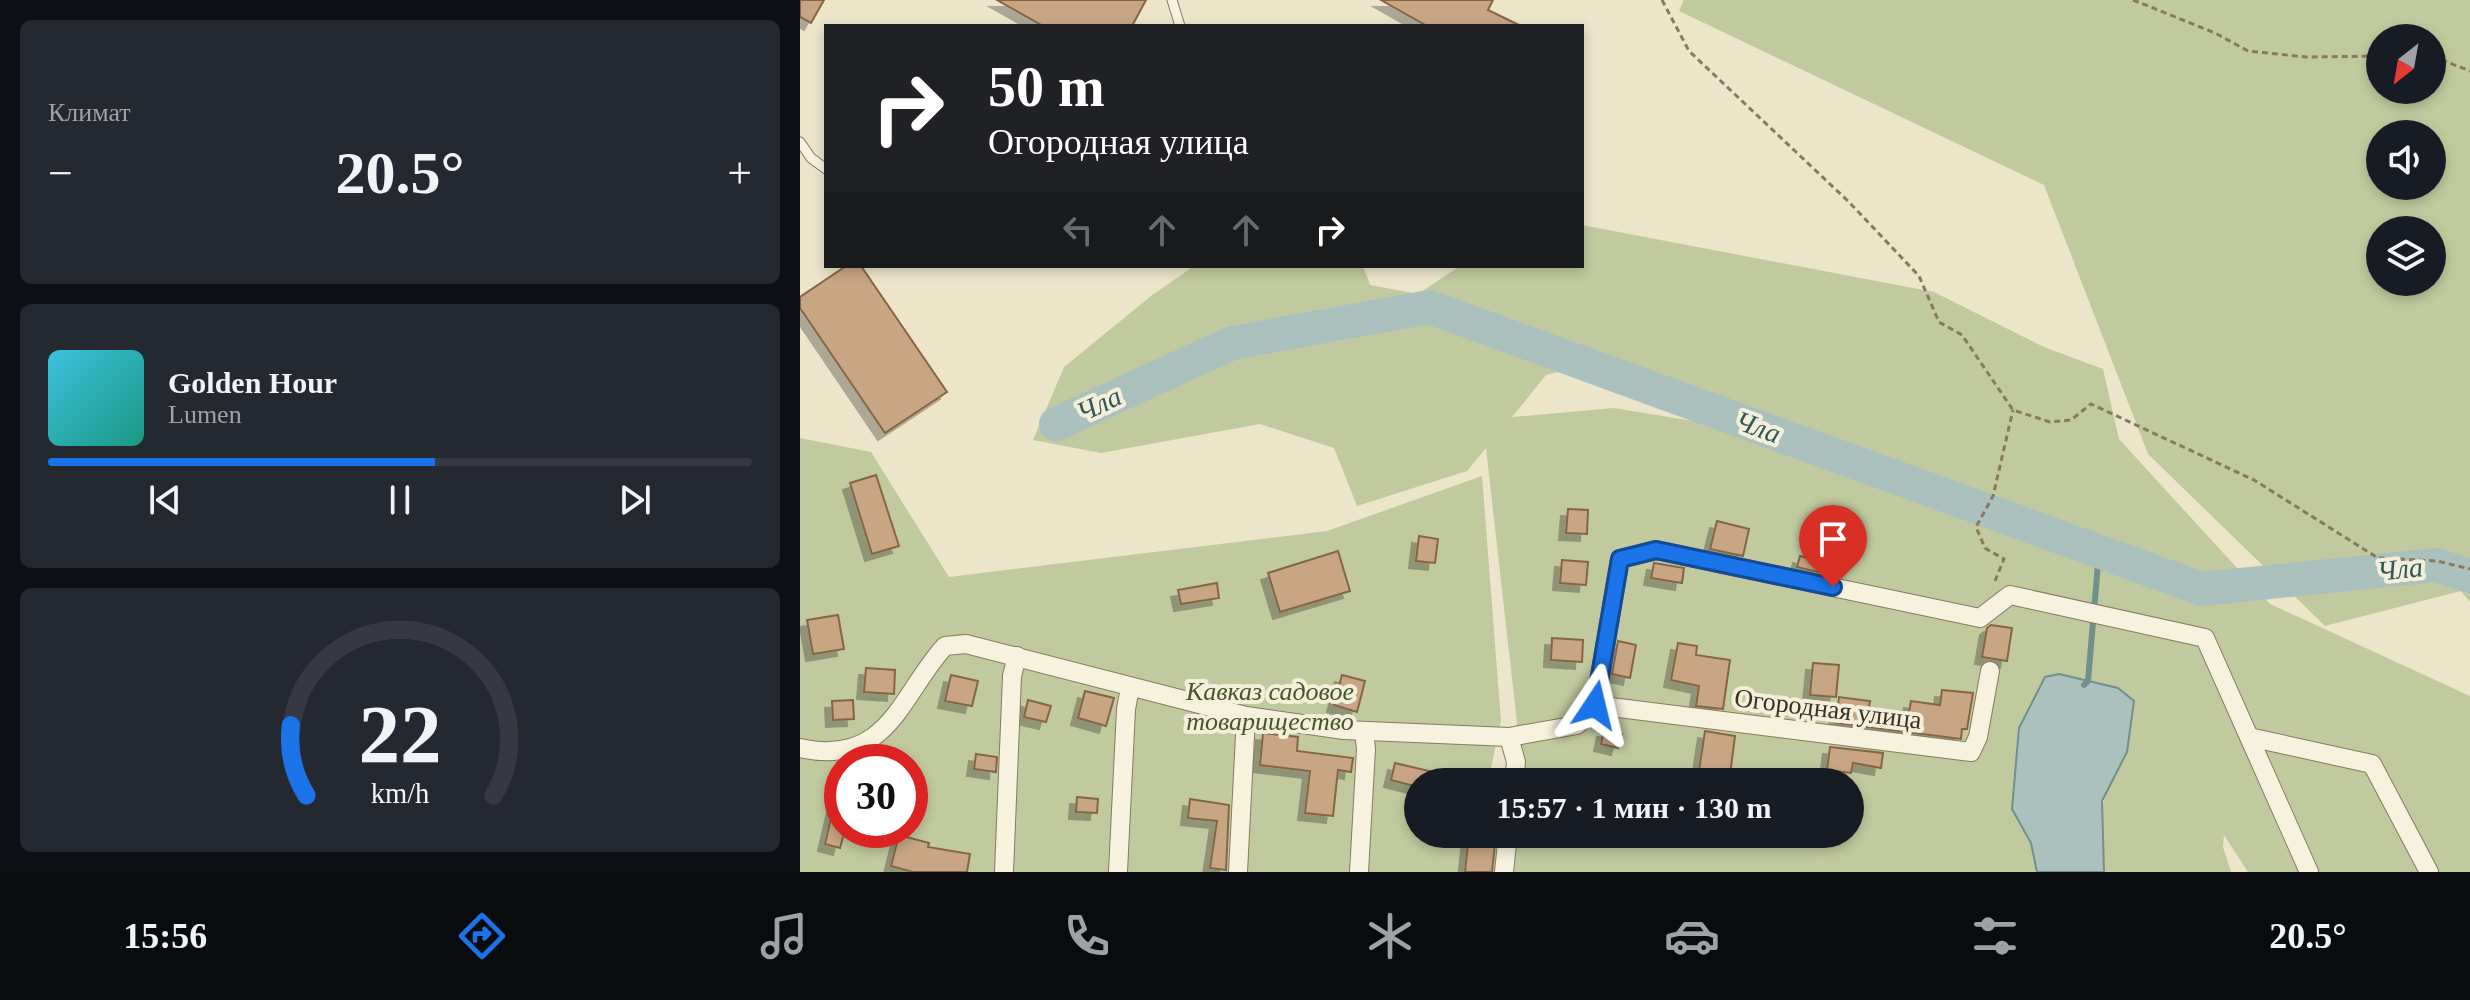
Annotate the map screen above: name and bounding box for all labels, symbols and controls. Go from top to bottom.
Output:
north arrow [2366,24,2446,104]
map controls [2366,24,2446,296]
icon: right [856,56,960,160]
text: 50 m [988,56,1105,118]
text: Климат [48,98,131,127]
button: sound [2366,120,2446,200]
text: Огородная улица [988,122,1249,162]
text: 20.5° [336,140,465,206]
text: − [48,149,73,198]
text: + [727,149,752,198]
icon: left [1056,208,1100,252]
icon: ahead [1140,208,1184,252]
icon: ahead [1224,208,1268,252]
icon: right [1308,208,1352,252]
button: layers [2366,216,2446,296]
text: Golden Hour [168,366,337,399]
water label: Чла [1072,380,1126,428]
text: Lumen [168,400,242,429]
water label: Чла [1731,405,1785,449]
icon: previous [143,478,187,522]
icon: pause [378,478,422,522]
icon: next [613,478,657,522]
pin [1799,505,1867,587]
icon: arrive [1811,517,1855,561]
water label: Чла [2376,551,2424,587]
position arrow [1553,663,1637,747]
park label: Кавказ садовое товарищество [1185,677,1354,736]
street label: Огородная улица [1733,683,1924,735]
text: 22 [358,688,442,780]
speed limit sign: 30 [824,744,928,848]
text: km/h [371,778,429,809]
text: 15:57 · 1 мин · 130 m [1497,791,1772,824]
icon: directions [454,908,510,964]
icon: music [756,908,812,964]
icon: phone [1059,908,1115,964]
icon: climate [1362,908,1418,964]
icon: car [1664,908,1720,964]
icon: filters [1967,908,2023,964]
text: 15:56 [123,916,207,956]
text: 20.5° [2269,916,2347,956]

